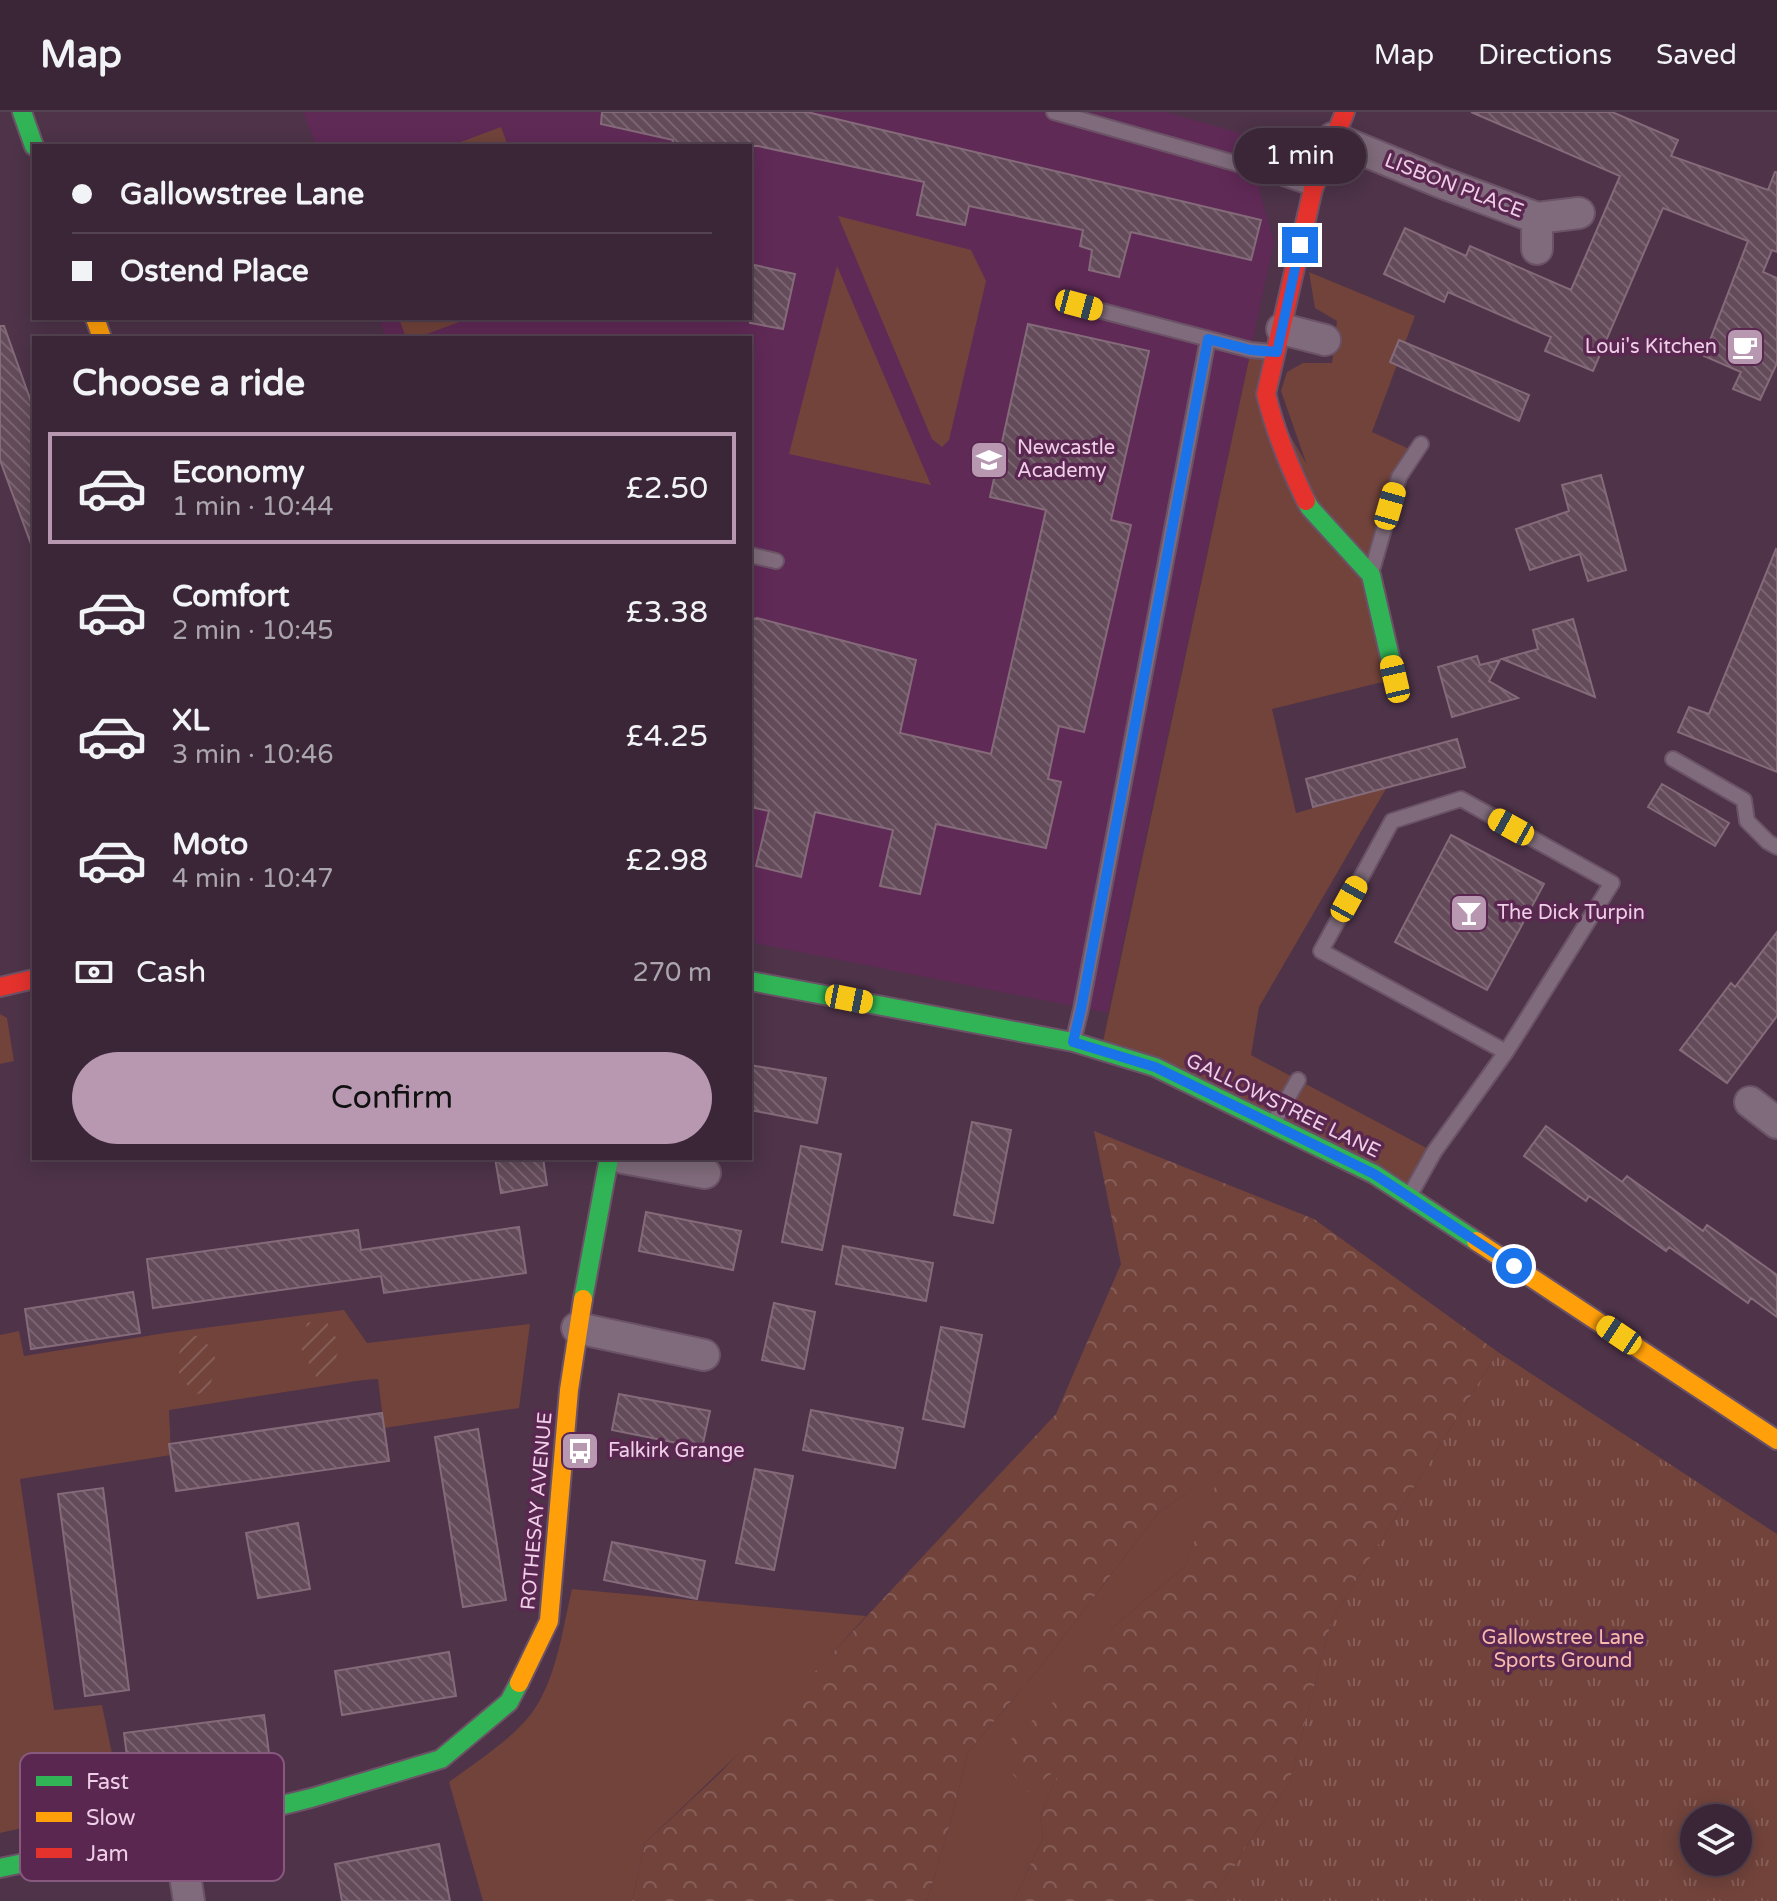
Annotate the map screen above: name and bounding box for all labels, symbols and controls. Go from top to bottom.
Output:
text: Map [40,32,122,78]
text: Map [1374,38,1434,72]
text: Directions [1478,38,1612,72]
text: Saved [1656,38,1737,72]
callout: 1 min [1234,129,1366,185]
text: 1 min [1265,140,1335,171]
street label: LISBON PLACE [1381,148,1527,224]
text: Gallowstree Lane [120,176,364,213]
route end [1282,227,1318,263]
text: Ostend Place [120,253,309,290]
car [1053,287,1105,323]
cafe icon: Loui's Kitchen [1724,326,1766,368]
place label: Loui's Kitchen [1585,335,1717,359]
text: Choose a ride [72,362,305,405]
place label: Newcastle Academy [1017,436,1115,483]
school or university icon: Newcastle Academy [968,439,1010,481]
icon: car [76,452,148,524]
text: Economy [172,454,305,491]
text: £2.50 [626,470,708,507]
car [1372,480,1408,532]
text: 1 min · 10:44 [172,491,334,522]
icon: car [76,576,148,648]
text: Comfort [172,578,290,615]
text: £3.38 [626,594,708,631]
text: 2 min · 10:45 [172,615,334,646]
car [1378,653,1412,705]
icon: car [76,700,148,772]
text: XL [172,702,209,739]
text: £4.25 [626,718,708,755]
text: 3 min · 10:46 [172,739,334,770]
car [1484,805,1538,849]
icon: car [76,824,148,896]
text: Moto [172,826,248,863]
text: £2.98 [626,842,708,879]
text: 4 min · 10:47 [172,863,334,894]
car [1327,872,1371,926]
bar icon: The Dick Turpin [1448,892,1490,934]
place label: The Dick Turpin [1497,901,1645,925]
icon: cash [72,950,116,994]
text: Cash [136,954,206,991]
text: 270 m [632,957,712,988]
car [823,983,875,1015]
street label: GALLOWSTREE LANE [1182,1048,1384,1164]
button: Confirm [72,1052,712,1144]
route start [1496,1248,1532,1284]
car [1592,1312,1646,1358]
street label: ROTHESAY AVENUE [516,1411,558,1611]
bus stop icon: Falkirk Grange [559,1430,601,1472]
place label: Falkirk Grange [608,1439,745,1463]
park label: Gallowstree Lane Sports Ground [1482,1626,1644,1673]
legend [20,1753,284,1881]
text: Fast [86,1769,129,1795]
map controls [1680,1804,1752,1876]
button: layers [1680,1804,1752,1876]
text: Slow [86,1805,136,1831]
text: Jam [86,1841,129,1867]

